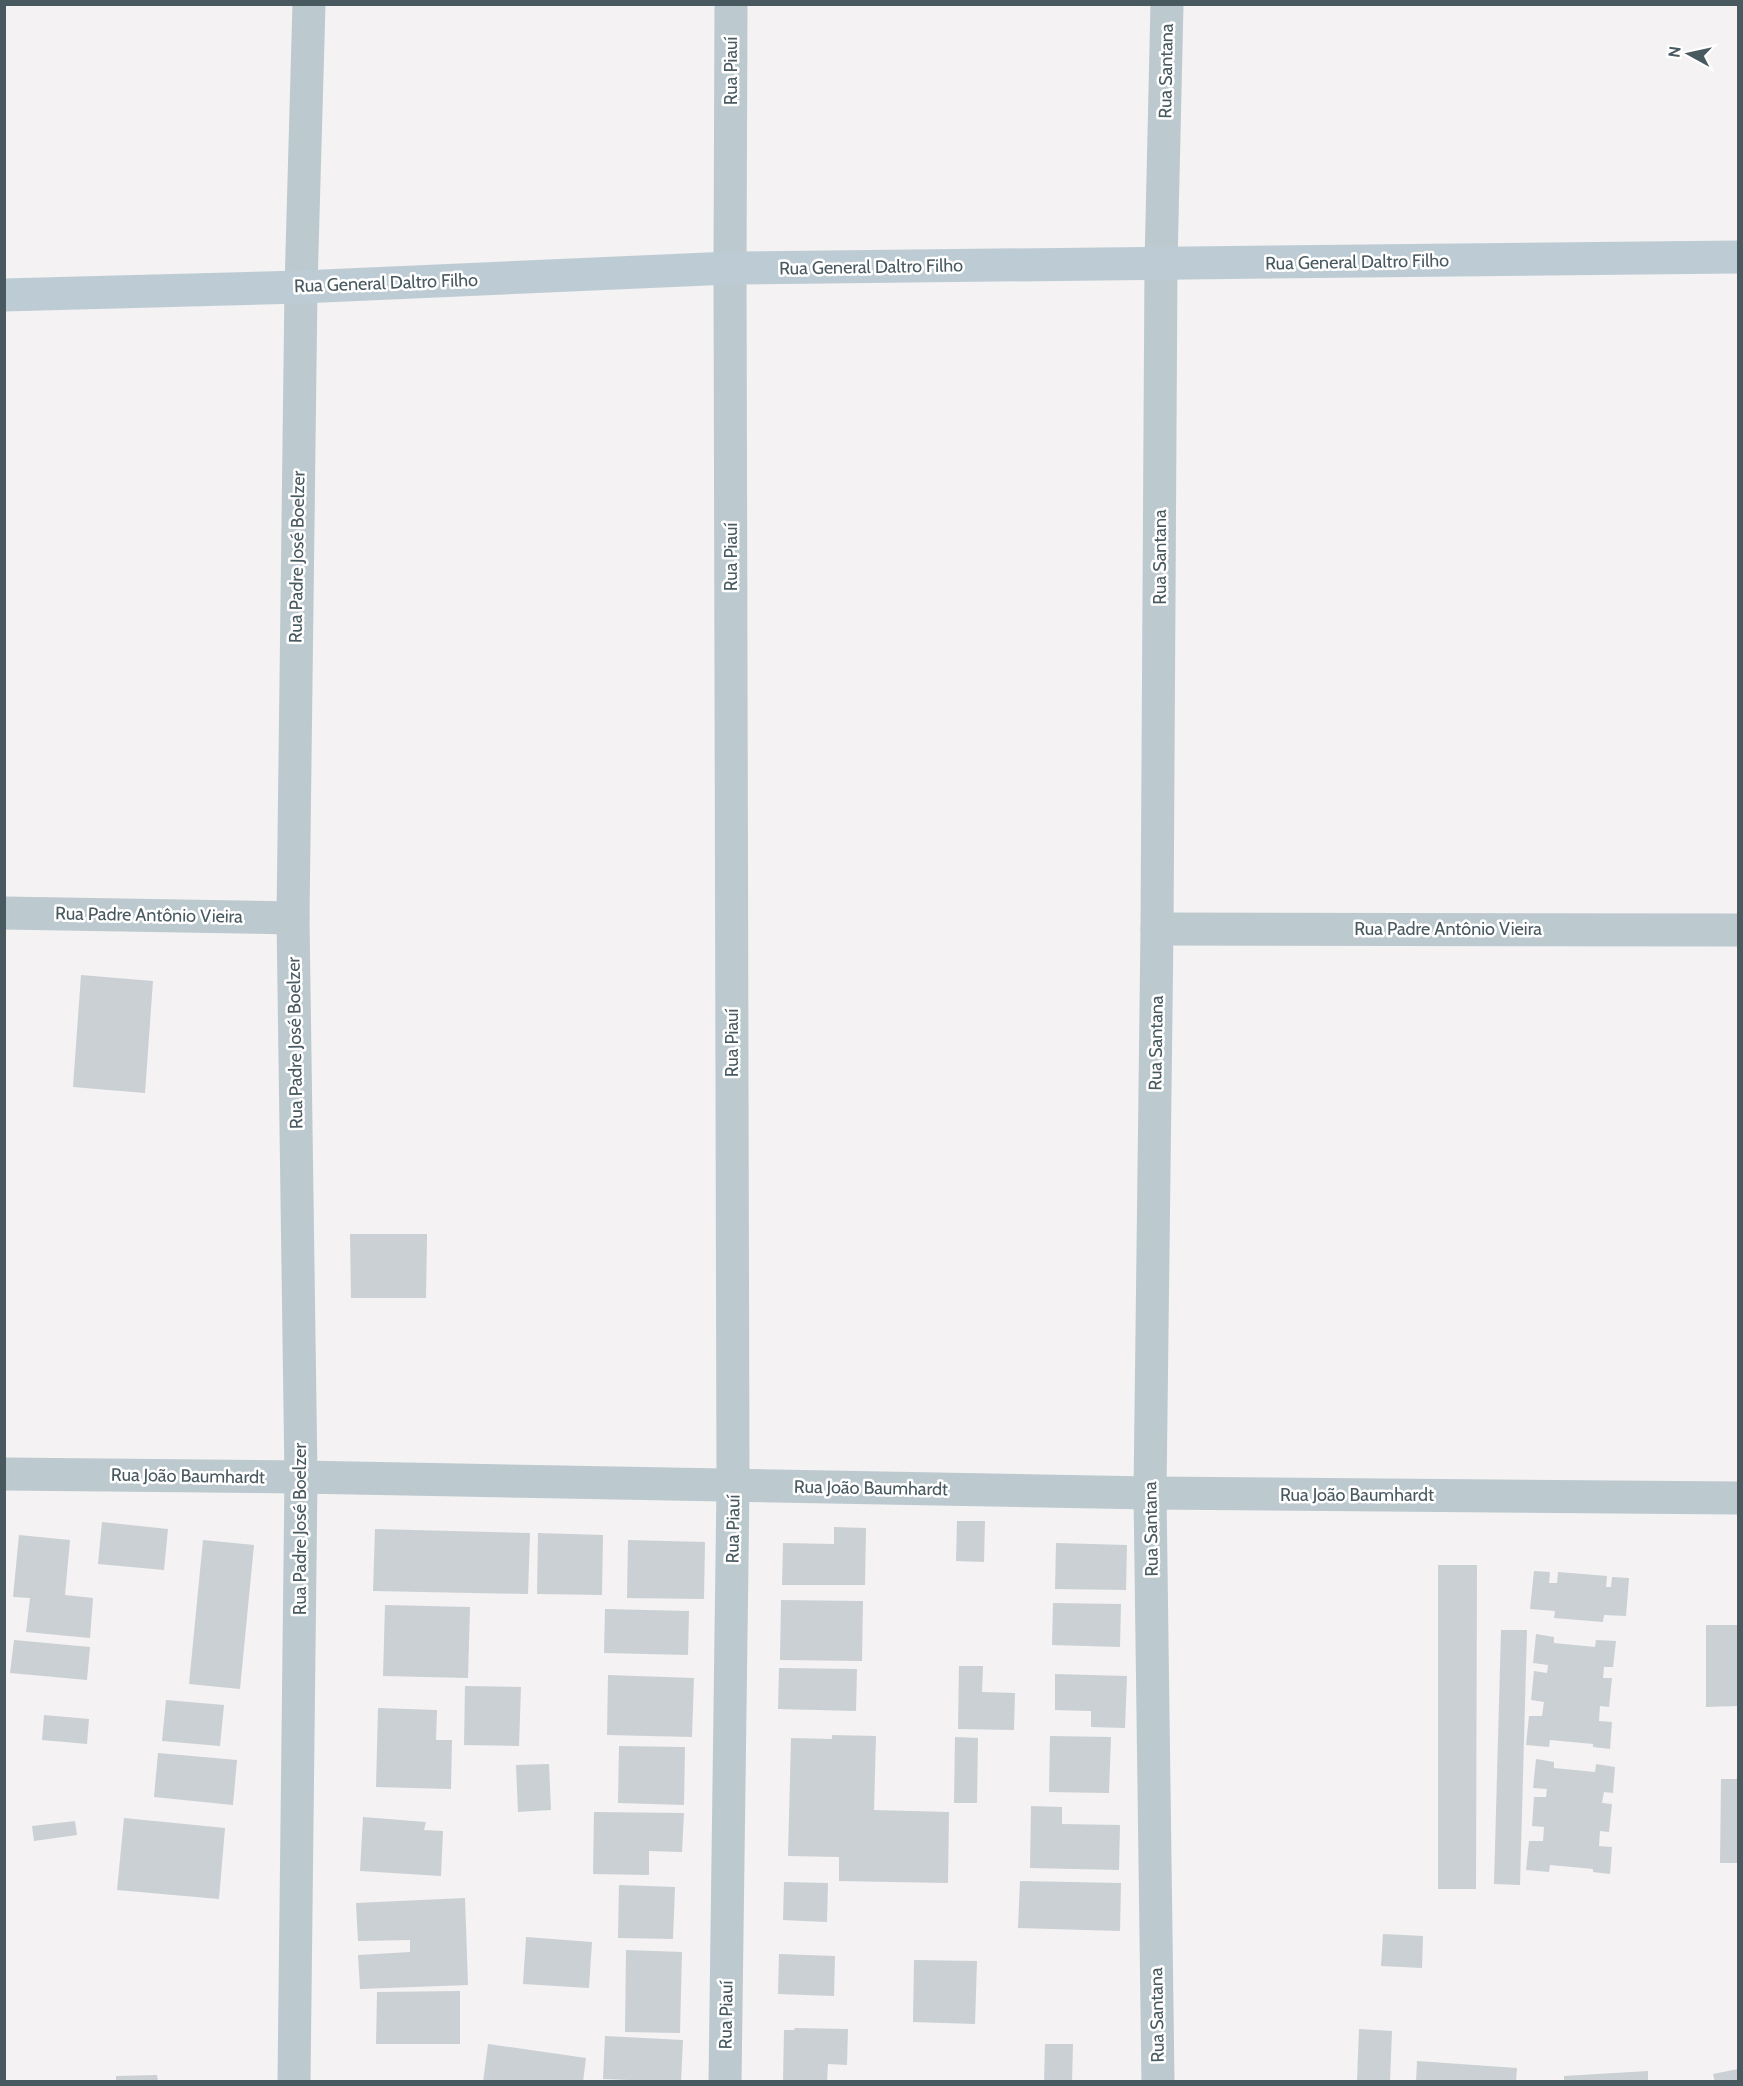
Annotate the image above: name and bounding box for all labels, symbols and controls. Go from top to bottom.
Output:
street label: Rua Santana [1154,23,1178,119]
north arrow [1659,24,1719,84]
street label: Rua Piauí [720,36,742,105]
text: N [1664,45,1685,59]
street label: Rua General Daltro Filho [1265,249,1449,275]
street label: Rua General Daltro Filho [779,254,963,280]
street label: Rua General Daltro Filho [294,269,478,297]
street label: Rua Padre José Boelzer [284,470,310,643]
street label: Rua Santana [1149,509,1171,605]
street label: Rua Piauí [720,522,742,591]
street label: Rua Padre Antônio Vieira [55,902,243,928]
street label: Rua Padre Antônio Vieira [1354,918,1542,940]
street label: Rua Padre José Boelzer [282,956,308,1129]
street label: Rua Santana [1144,995,1168,1091]
street label: Rua Piauí [721,1008,743,1077]
street label: Rua Padre José Boelzer [289,1442,311,1615]
street label: Rua João Baumhardt [111,1464,265,1488]
street label: Rua João Baumhardt [794,1476,948,1500]
street label: Rua Santana [1139,1481,1163,1577]
street label: Rua João Baumhardt [1280,1484,1434,1506]
street label: Rua Piauí [721,1494,745,1564]
street label: Rua Santana [1145,1967,1169,2063]
street label: Rua Piauí [714,1980,738,2050]

